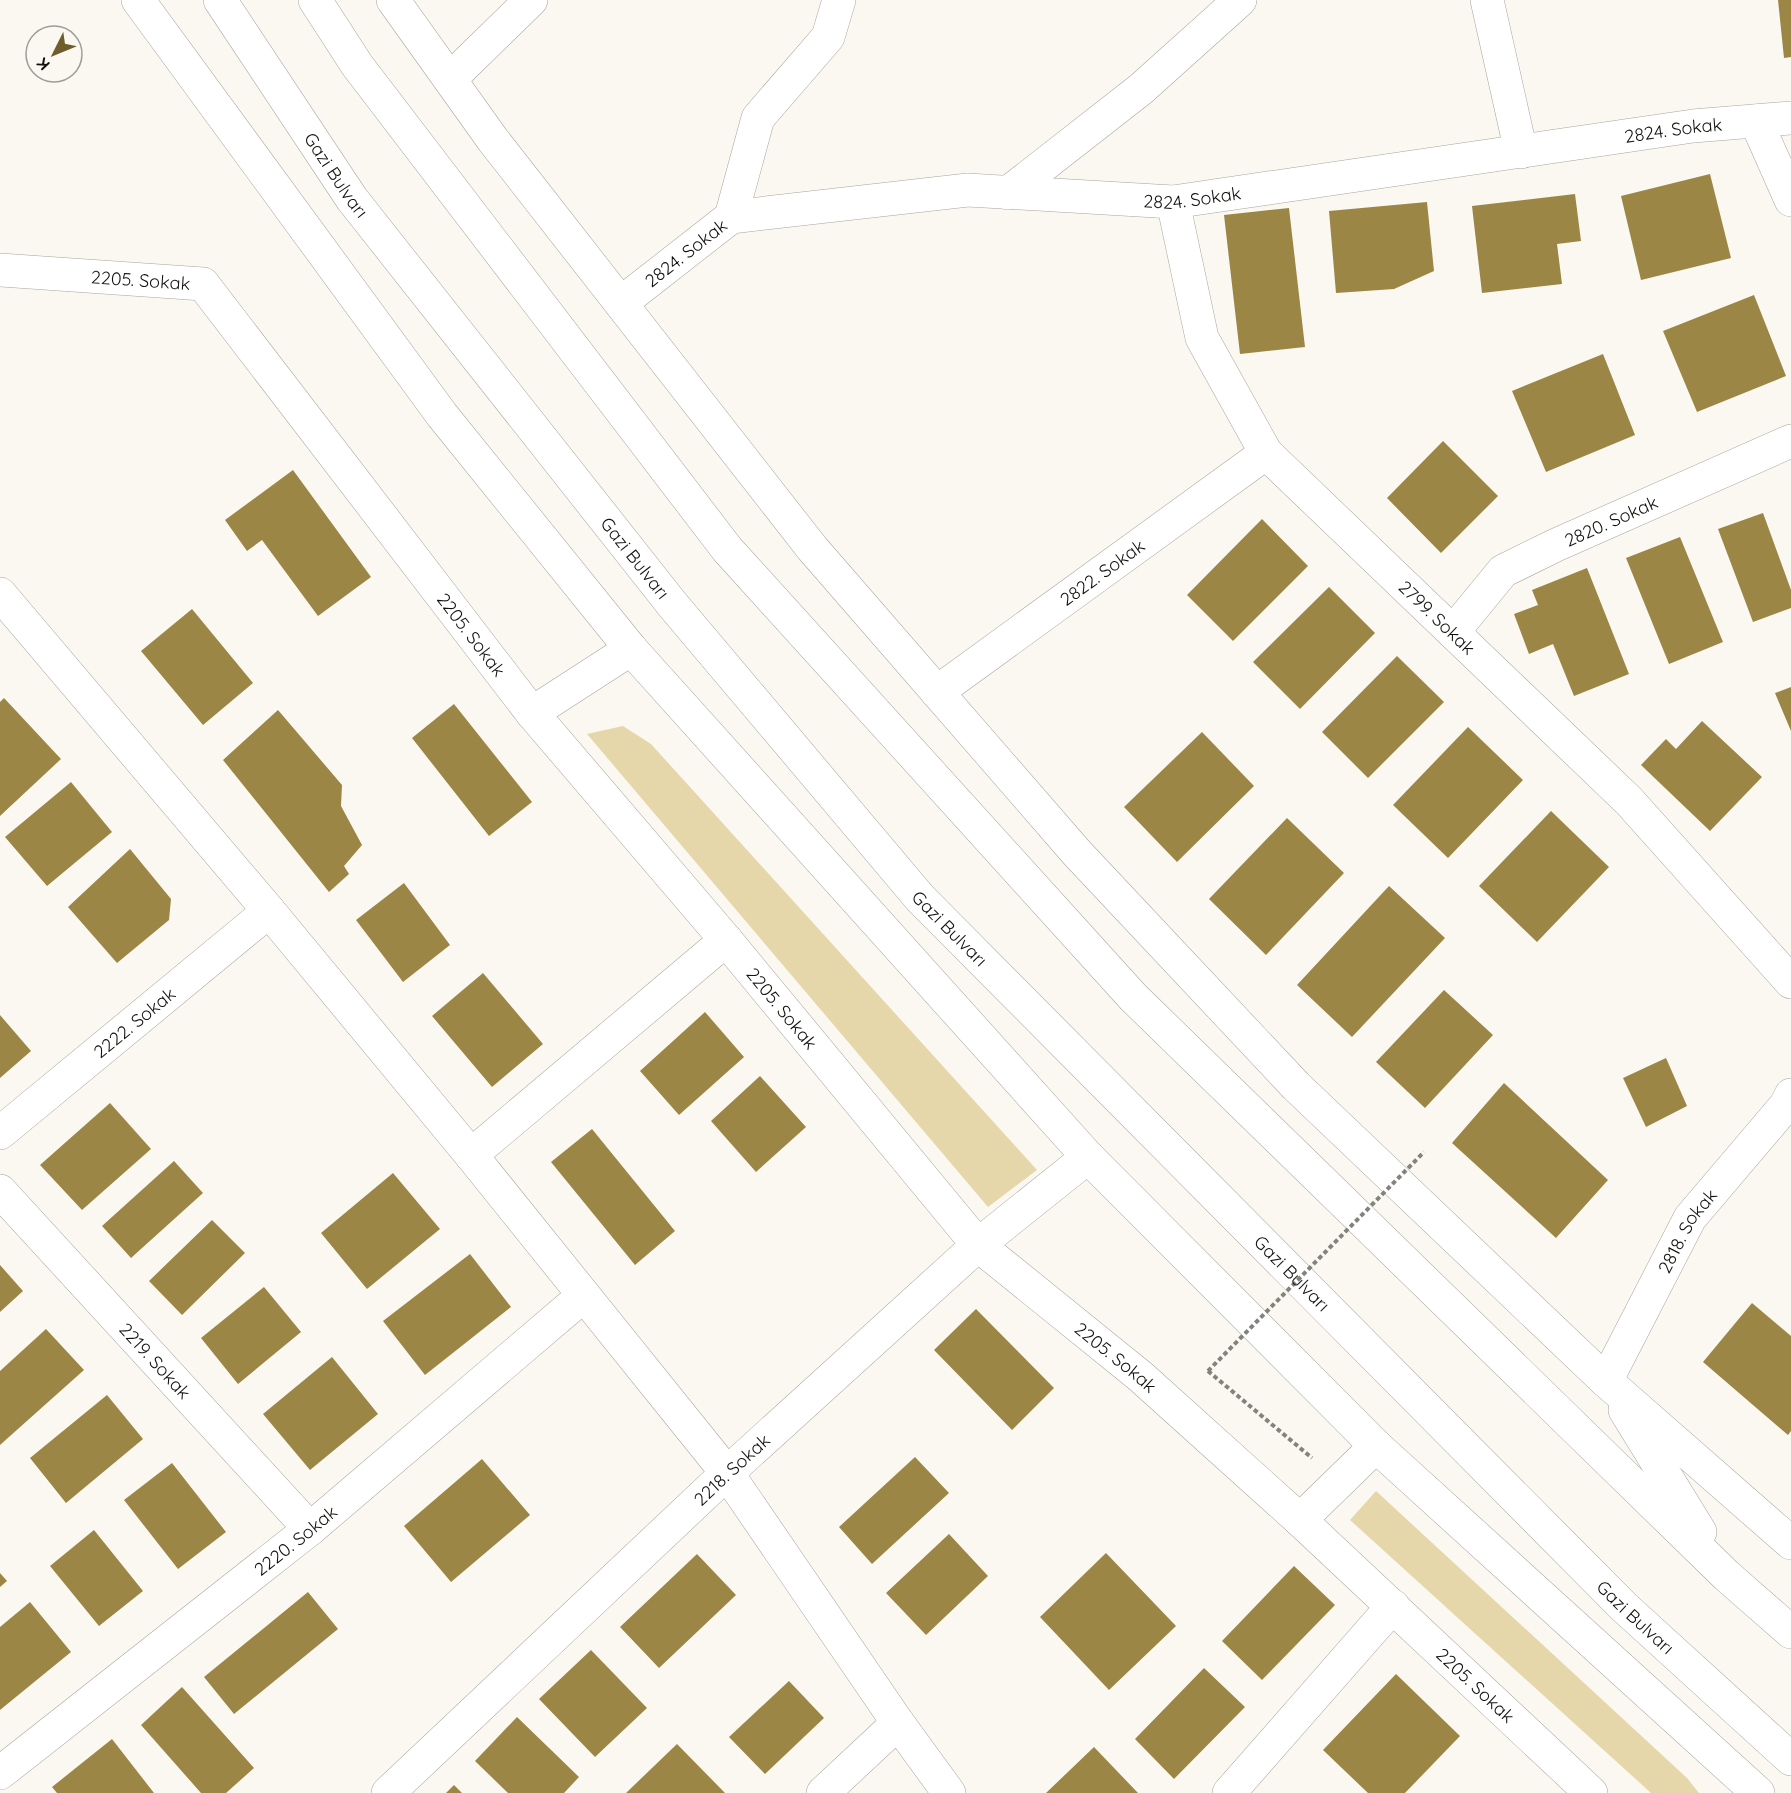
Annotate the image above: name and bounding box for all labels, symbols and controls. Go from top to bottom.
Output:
north arrow [24,24,84,84]
text: K [32,54,54,75]
street label: 2824. Sokak [1623,112,1723,147]
street label: Gazi Bulvarı [299,128,374,222]
street label: 2824. Sokak [1143,181,1243,213]
street label: 2824. Sokak [640,213,731,292]
street label: 2205. Sokak [90,265,191,295]
street label: 2820. Sokak [1561,490,1661,551]
street label: Gazi Bulvarı [596,512,675,603]
street label: 2822. Sokak [1055,534,1149,610]
street label: 2799. Sokak [1394,575,1480,659]
street label: 2205. Sokak [432,588,511,681]
street label: Gazi Bulvarı [907,886,993,971]
street label: 2205. Sokak [742,962,823,1054]
street label: 2222. Sokak [89,982,180,1063]
street label: 2818. Sokak [1652,1184,1722,1277]
street label: Gazi Bulvarı [1250,1230,1335,1316]
street label: 2205. Sokak [1070,1317,1162,1397]
street label: 2219. Sokak [115,1318,196,1403]
street label: 2218. Sokak [689,1428,774,1510]
street label: 2220. Sokak [249,1500,341,1580]
street label: Gazi Bulvarı [1592,1575,1679,1659]
street label: 2205. Sokak [1432,1643,1520,1727]

